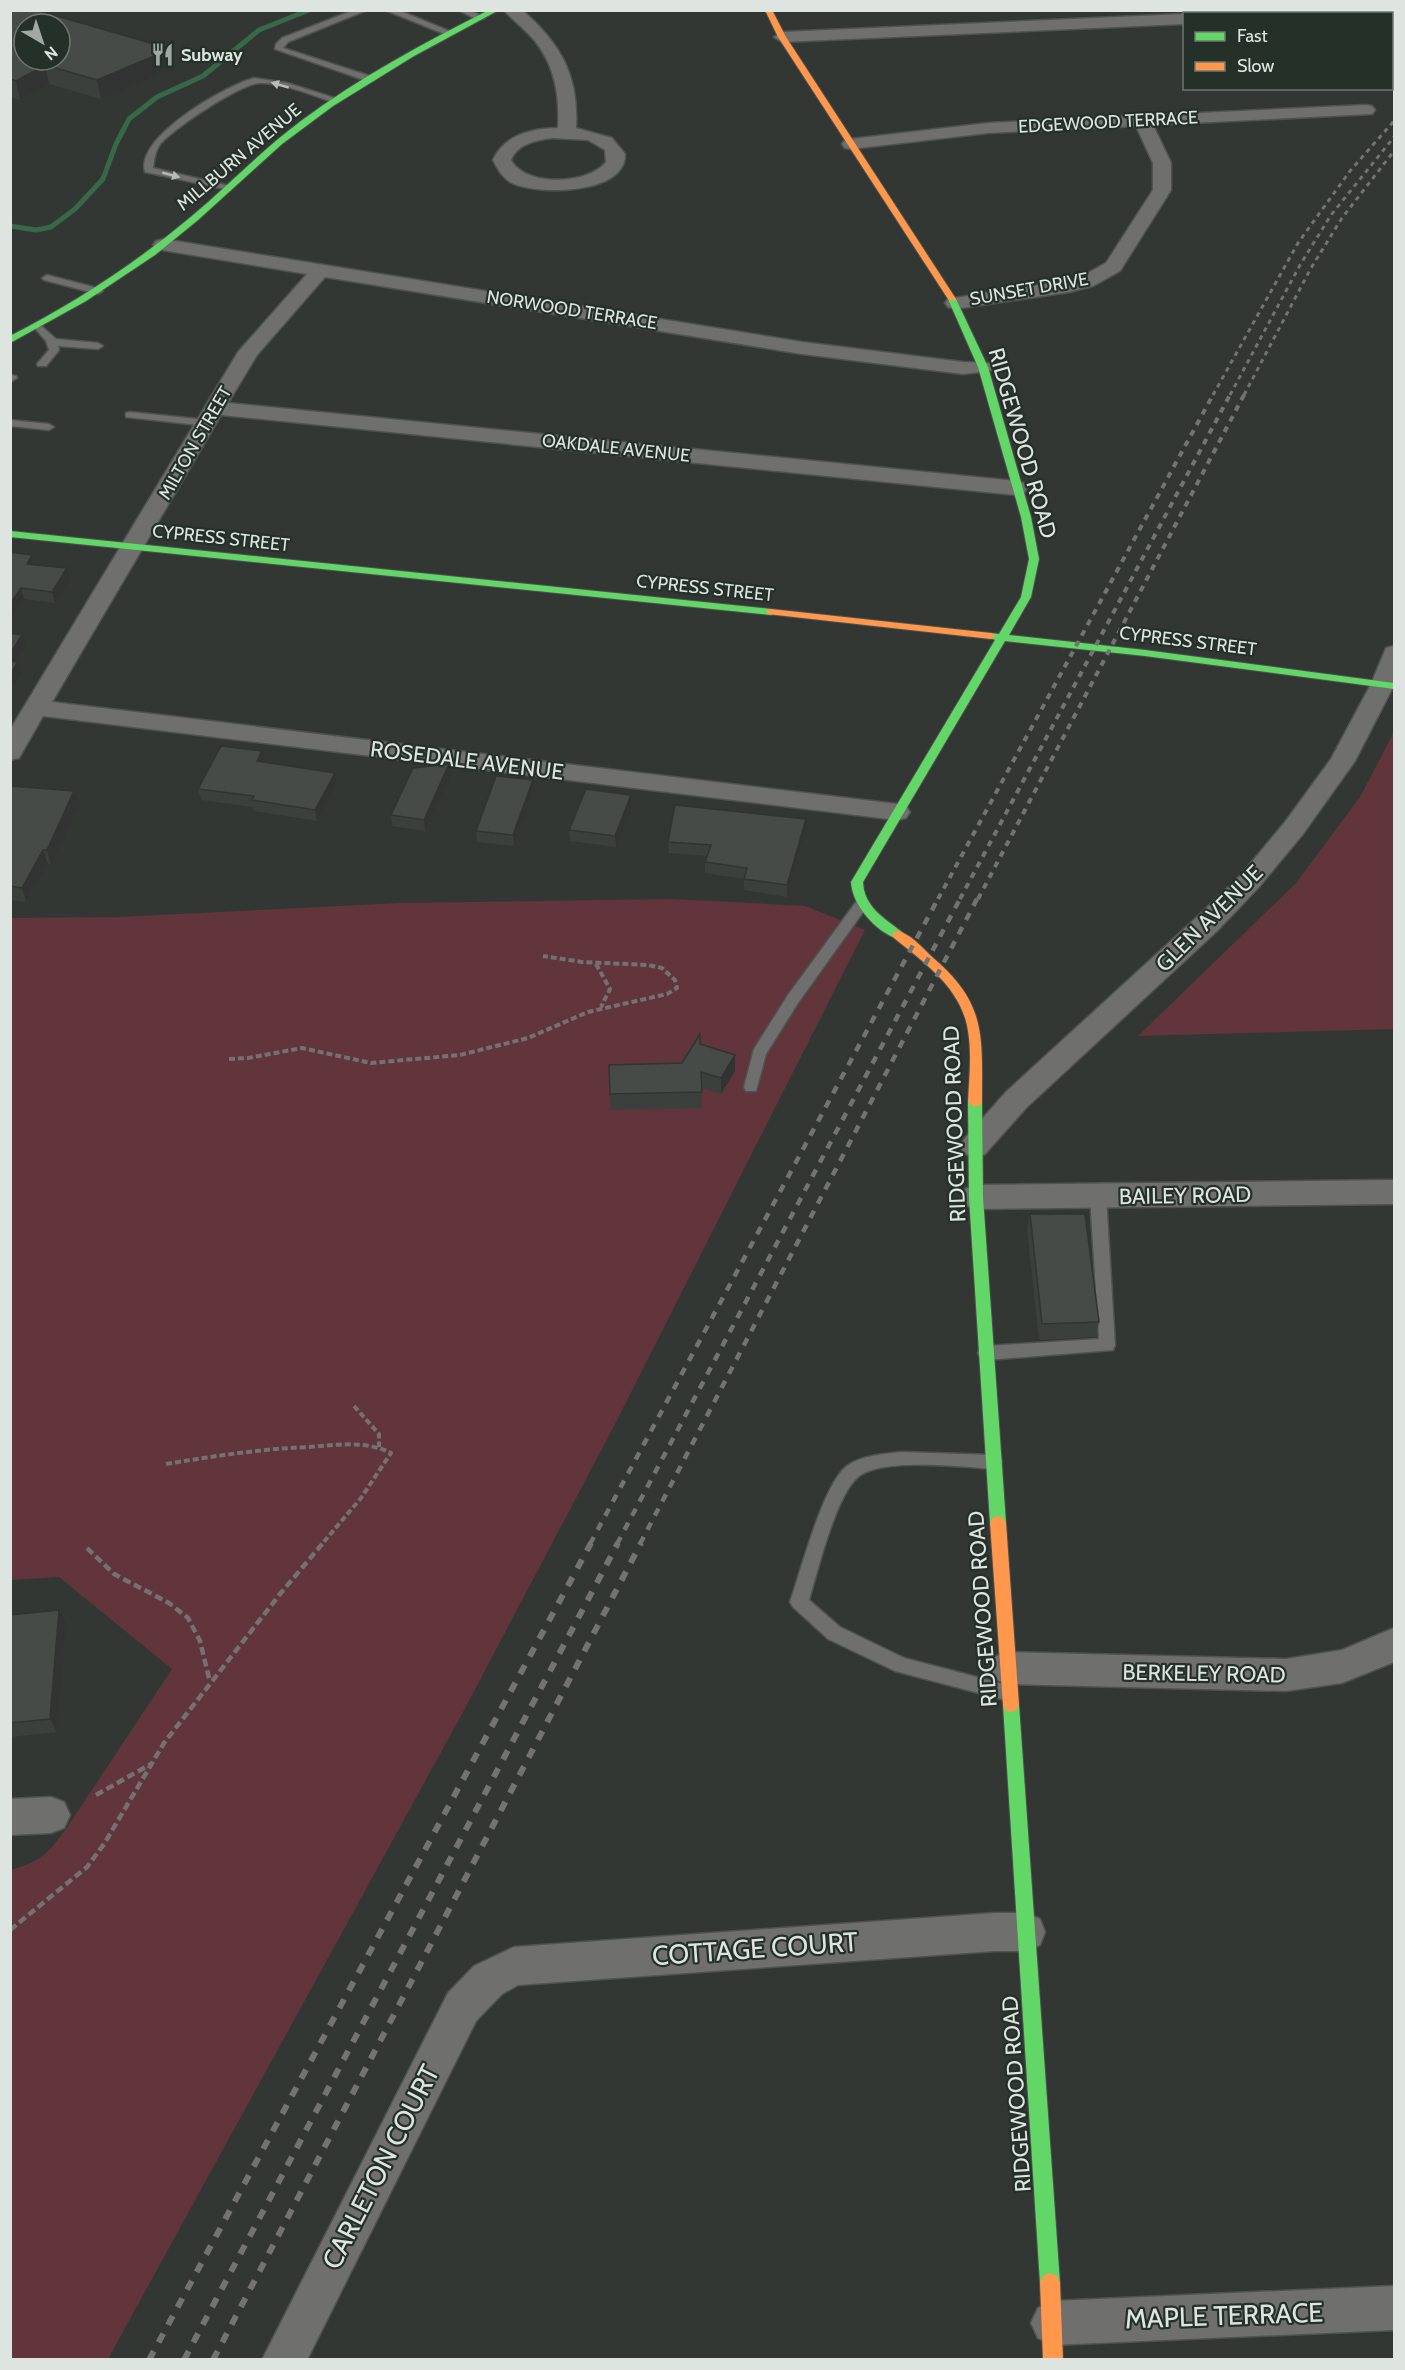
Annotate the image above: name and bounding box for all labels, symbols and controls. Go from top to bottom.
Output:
north arrow [12,12,72,72]
legend [1183,12,1393,90]
text: Fast [1237,25,1268,47]
text: N [41,42,61,64]
restaurant icon: Subway [150,42,176,68]
place label: Subway [181,44,243,66]
text: Slow [1237,55,1274,77]
one-way arrow [271,80,289,90]
street label: MILLBURN AVENUE [172,99,306,215]
street label: EDGEWOOD TERRACE [1017,106,1199,138]
one-way arrow [162,171,180,181]
street label: SUNSET DRIVE [968,268,1090,310]
street label: NORWOOD TERRACE [485,286,659,334]
street label: RIDGEWOOD ROAD [982,345,1063,541]
street label: MILTON STREET [154,382,237,504]
street label: OAKDALE AVENUE [541,429,691,467]
street label: CYPRESS STREET [151,520,291,556]
street label: CYPRESS STREET [635,570,775,606]
street label: CYPRESS STREET [1118,622,1258,660]
street label: ROSEDALE AVENUE [369,735,565,786]
street label: GLEN AVENUE [1150,859,1268,977]
street label: RIDGEWOOD ROAD [938,1025,971,1223]
street label: BAILEY ROAD [1119,1181,1251,1210]
street label: RIDGEWOOD ROAD [962,1510,1003,1708]
street label: BERKELEY ROAD [1122,1659,1286,1688]
street label: COTTAGE COURT [651,1925,859,1972]
street label: RIDGEWOOD ROAD [996,1995,1037,2193]
street label: CARLETON COURT [315,2059,446,2274]
street label: MAPLE TERRACE [1124,2296,1324,2335]

